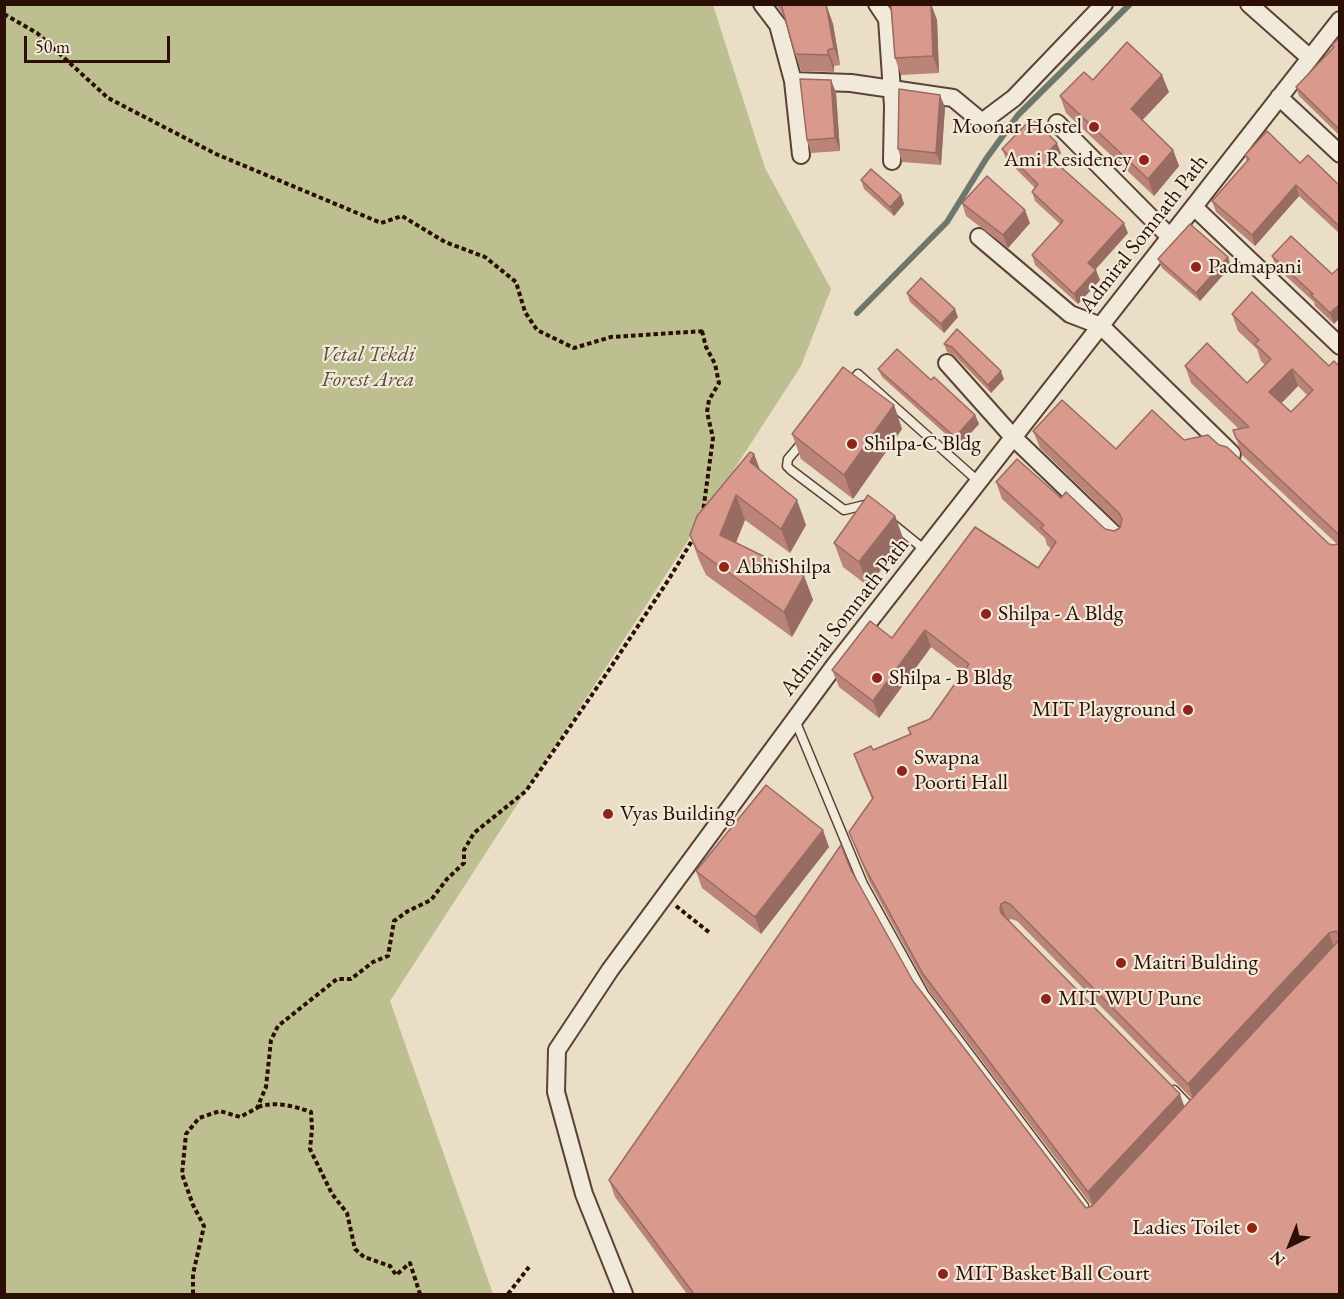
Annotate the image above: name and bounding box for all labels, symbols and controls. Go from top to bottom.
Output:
scale bar [27,24,172,62]
text: 50 m [35,35,70,58]
place label: Moonar Hostel [952,114,1082,140]
marker: Moonar Hostel [1087,120,1101,134]
place label: Ami Residency [1004,147,1132,173]
street label: Admiral Somnath Path [1074,149,1214,319]
marker: Ami Residency [1137,153,1151,167]
place label: Padmapani [1208,254,1302,280]
marker: Padmapani [1189,260,1203,274]
park label: Vetal Tekdi Forest Area [321,342,415,394]
place label: Shilpa-C Bldg [864,431,981,457]
marker: Shilpa-C Bldg [845,437,859,451]
street label: Admiral Somnath Path [775,532,915,702]
place label: AbhiShilpa [736,554,831,580]
marker: AbhiShilpa [717,560,731,574]
place label: Shilpa - A Bldg [998,601,1123,627]
marker: Shilpa - A Bldg [979,607,993,621]
place label: Shilpa - B Bldg [889,665,1012,691]
marker: Shilpa - B Bldg [870,671,884,685]
place label: MIT Playground [1032,697,1176,723]
marker: MIT Playground [1181,703,1195,717]
place label: Swapna Poorti Hall [914,745,1008,796]
marker: Swapna Poorti Hall [895,764,909,778]
place label: Vyas Building [620,801,735,827]
marker: Vyas Building [601,807,615,821]
place label: Maitri Bulding [1133,950,1258,976]
marker: Maitri Bulding [1114,956,1128,970]
place label: MIT WPU Pune [1058,986,1201,1012]
marker: MIT WPU Pune [1039,992,1053,1006]
place label: Ladies Toilet [1132,1215,1240,1241]
north arrow [1260,1215,1320,1275]
marker: Ladies Toilet [1245,1221,1259,1235]
text: N [1265,1246,1289,1271]
place label: MIT Basket Ball Court [955,1261,1149,1287]
marker: MIT Basket Ball Court [936,1267,950,1281]

